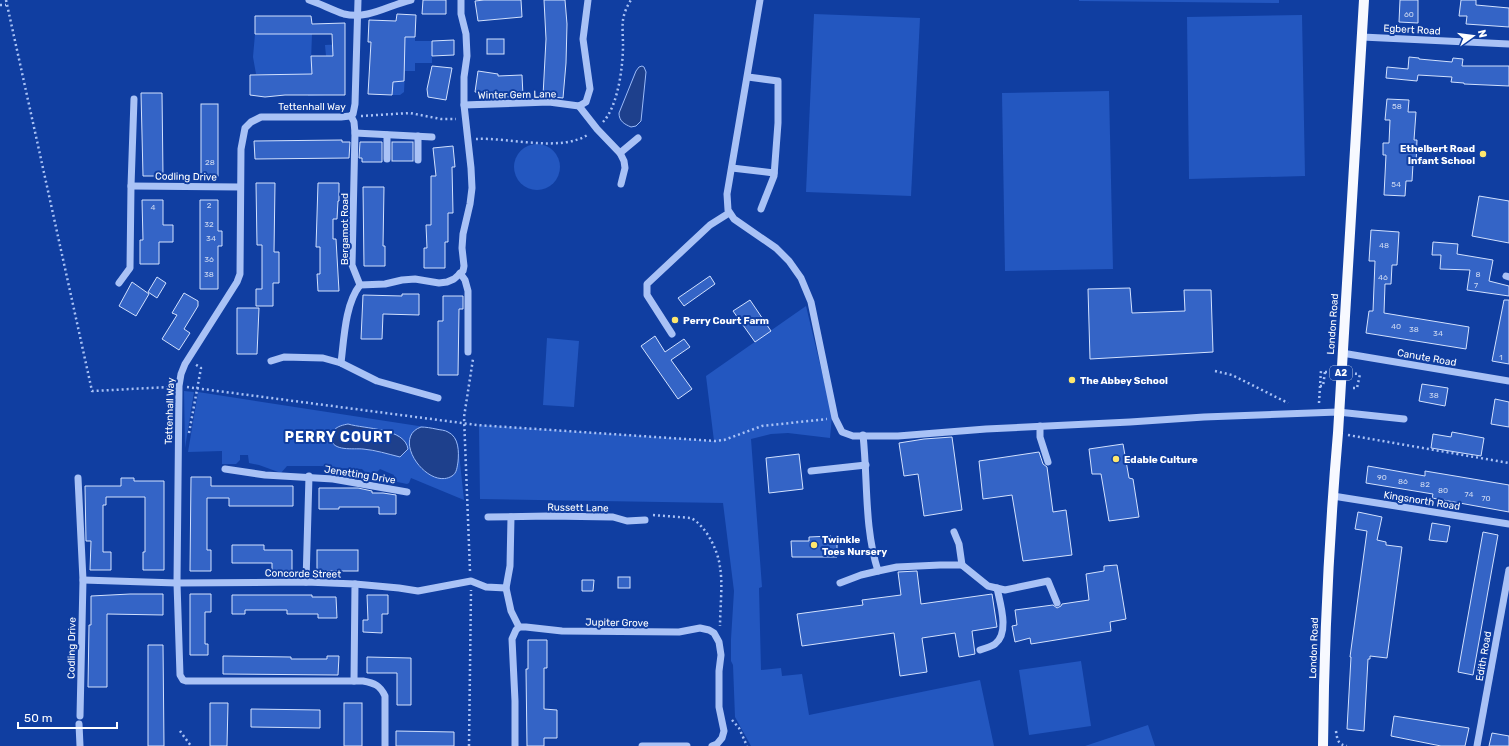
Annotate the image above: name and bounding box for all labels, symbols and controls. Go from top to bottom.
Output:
house number: 60 [1404,10,1414,19]
north arrow [1453,16,1493,56]
street label: Egbert Road [1383,23,1441,37]
text: N [1475,28,1490,39]
street label: Winter Gem Lane [478,88,557,102]
street label: Tettenhall Way [278,101,346,113]
house number: 58 [1392,102,1402,111]
place label: Ethelbert Road Infant School [1400,143,1475,167]
marker: Ethelbert Road Infant School [1478,149,1488,159]
house number: 28 [205,158,215,167]
street label: Codling Drive [155,170,217,184]
house number: 54 [1391,180,1401,189]
street label: Bergamot Road [339,193,351,265]
house number: 2 [207,201,212,210]
house number: 4 [151,203,156,212]
house number: 32 [204,220,214,229]
house number: 34 [206,234,216,243]
house number: 48 [1379,241,1389,250]
house number: 36 [204,255,214,264]
house number: 38 [204,270,214,279]
house number: 8 [1475,270,1481,279]
house number: 46 [1378,273,1388,282]
house number: 7 [1474,281,1478,290]
street label: London Road [1325,293,1341,355]
marker: Perry Court Farm [670,315,680,325]
place label: Perry Court Farm [683,315,769,327]
house number: 40 [1391,322,1401,331]
house number: 38 [1409,325,1419,334]
house number: 34 [1433,329,1443,338]
street label: Canute Road [1396,347,1457,369]
house number: 1 [1499,353,1503,362]
road number: A2 [1330,366,1352,380]
marker: The Abbey School [1067,375,1077,385]
place label: The Abbey School [1080,375,1168,387]
street label: Tettenhall Way [163,377,177,445]
house number: 38 [1429,391,1439,400]
district label: PERRY COURT [285,429,393,446]
marker: Edable Culture [1111,454,1121,464]
place label: Edable Culture [1124,454,1198,466]
street label: Jenetting Drive [323,463,397,487]
house number: 90 [1377,473,1387,482]
house number: 86 [1398,477,1408,486]
house number: 82 [1420,480,1430,489]
house number: 80 [1438,486,1448,495]
street label: Kingsnorth Road [1383,489,1461,513]
house number: 74 [1465,490,1473,499]
house number: 70 [1481,494,1491,503]
street label: Russett Lane [547,501,609,515]
place label: Twinkle Toes Nursery [822,534,887,558]
marker: Twinkle Toes Nursery [809,540,819,550]
street label: Concorde Street [265,567,341,581]
street label: Jupiter Grove [585,616,649,630]
street label: Codling Drive [65,617,79,679]
street label: London Road [1307,617,1321,679]
street label: Edith Road [1474,630,1494,682]
scale bar [18,704,117,730]
text: 50 m [24,711,52,725]

